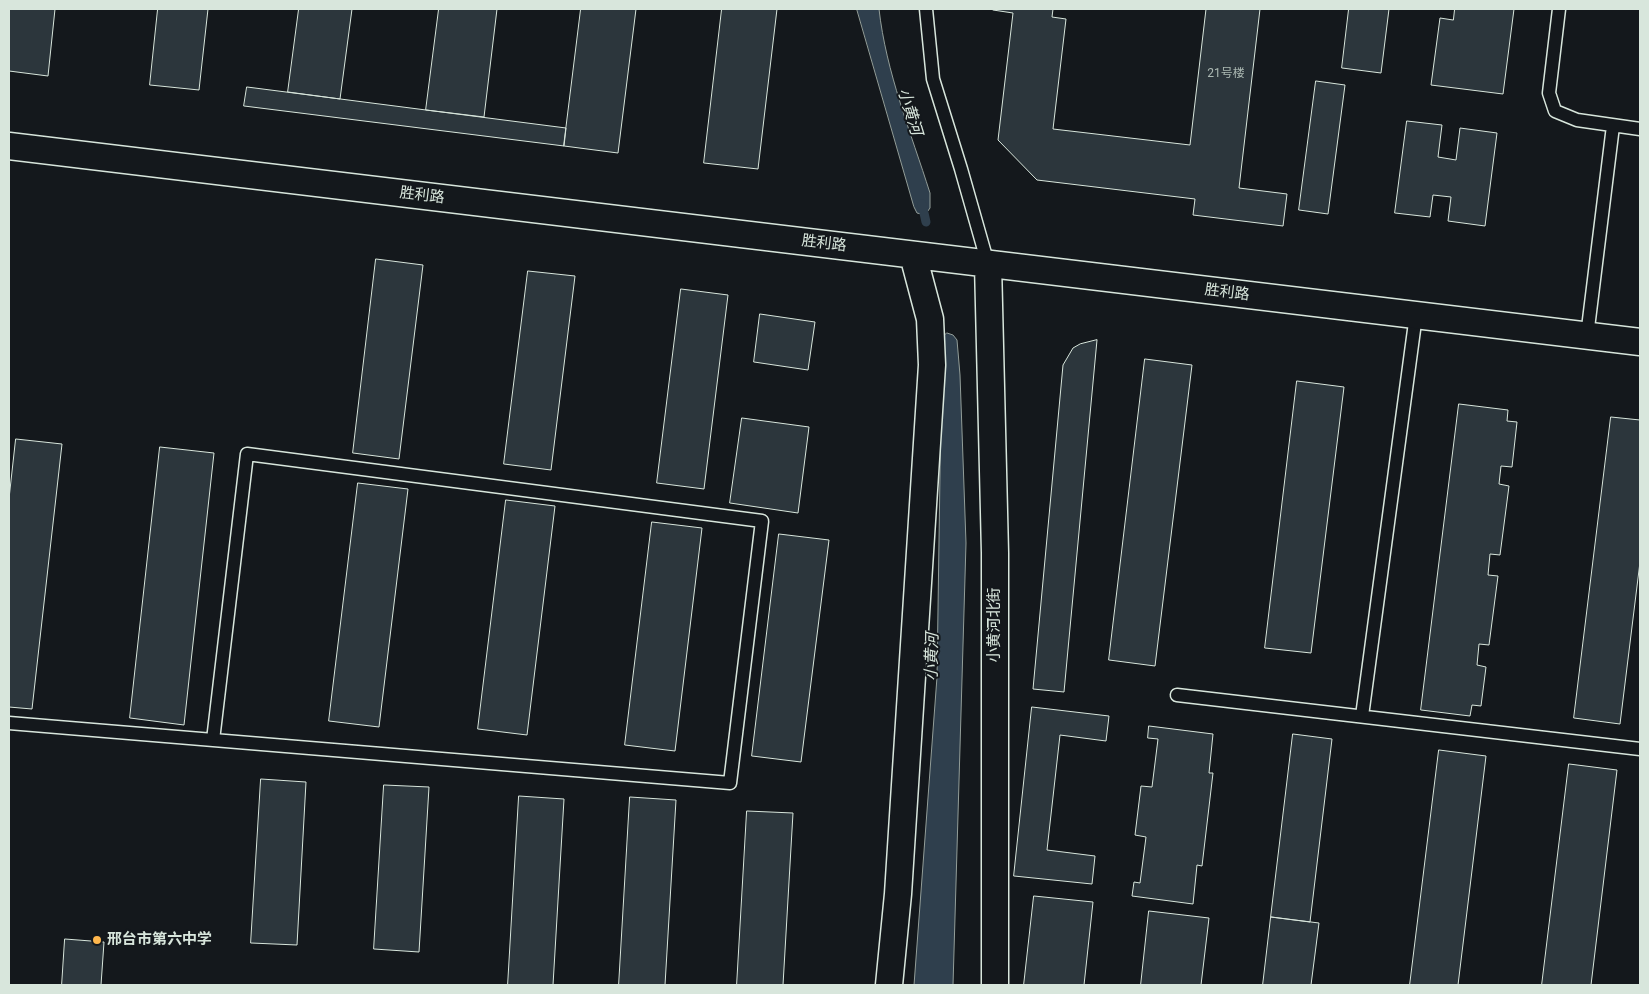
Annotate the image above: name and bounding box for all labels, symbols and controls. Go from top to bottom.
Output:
house number: 21号楼 [1207,67,1245,81]
water label: 小黄河 [893,86,925,138]
street label: 胜利路 [399,184,445,208]
street label: 胜利路 [801,232,847,256]
street label: 胜利路 [1204,281,1250,305]
street label: 小黄河北街 [986,588,1004,662]
water label: 小黄河 [923,633,943,681]
place label: 邢台市第六中学 [107,931,212,949]
marker: 邢台市第六中学 [91,934,103,946]

